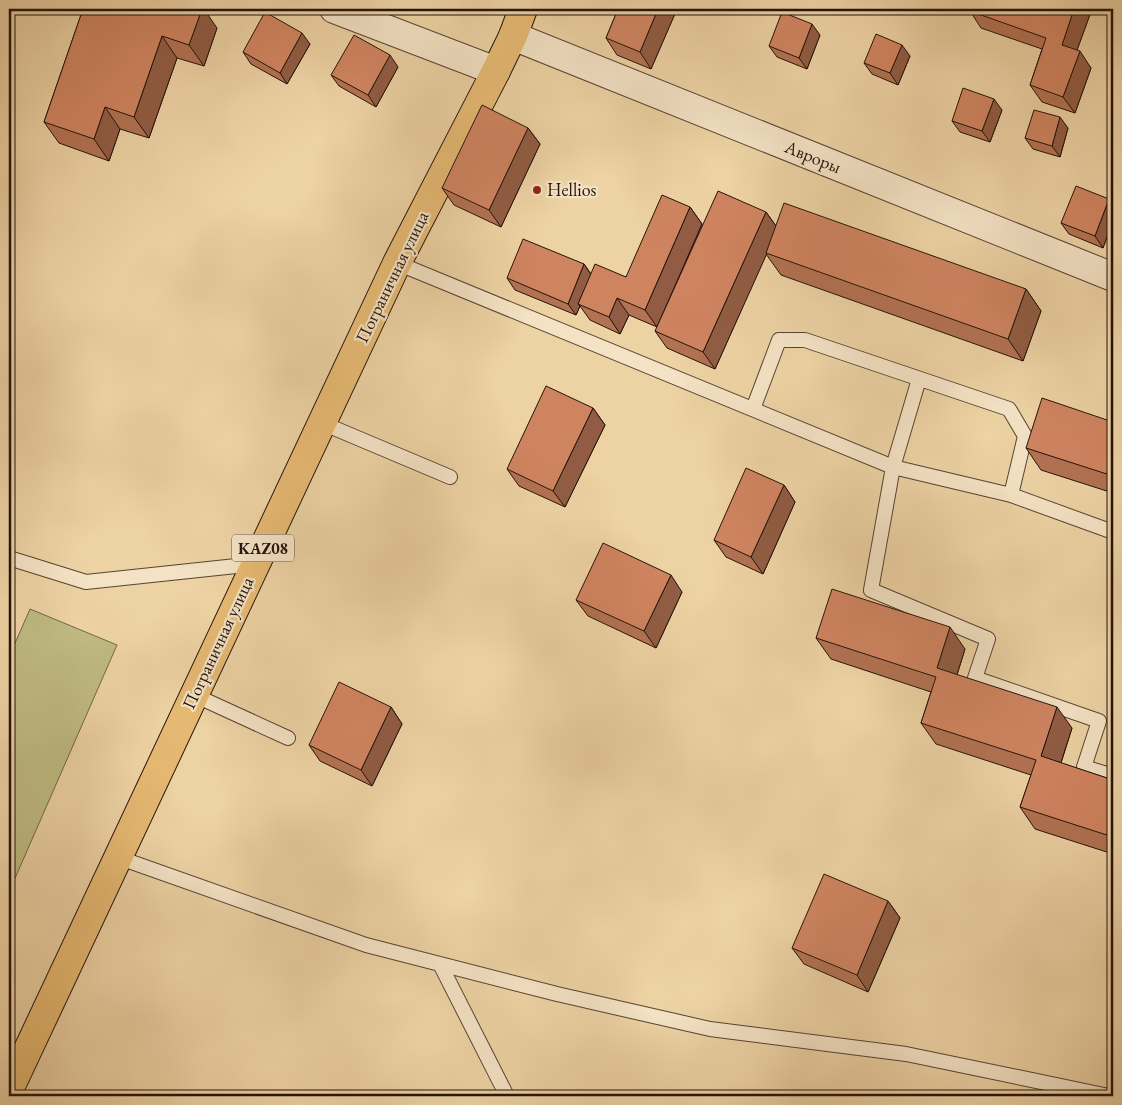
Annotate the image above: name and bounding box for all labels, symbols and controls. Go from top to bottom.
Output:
street label: Авроры [781,135,845,178]
place label: Hellios [547,178,597,201]
marker: Hellios [531,184,543,196]
street label: Пограничная улица [350,207,434,346]
road number: KAZ08 [232,534,294,562]
street label: Пограничная улица [177,572,259,713]

